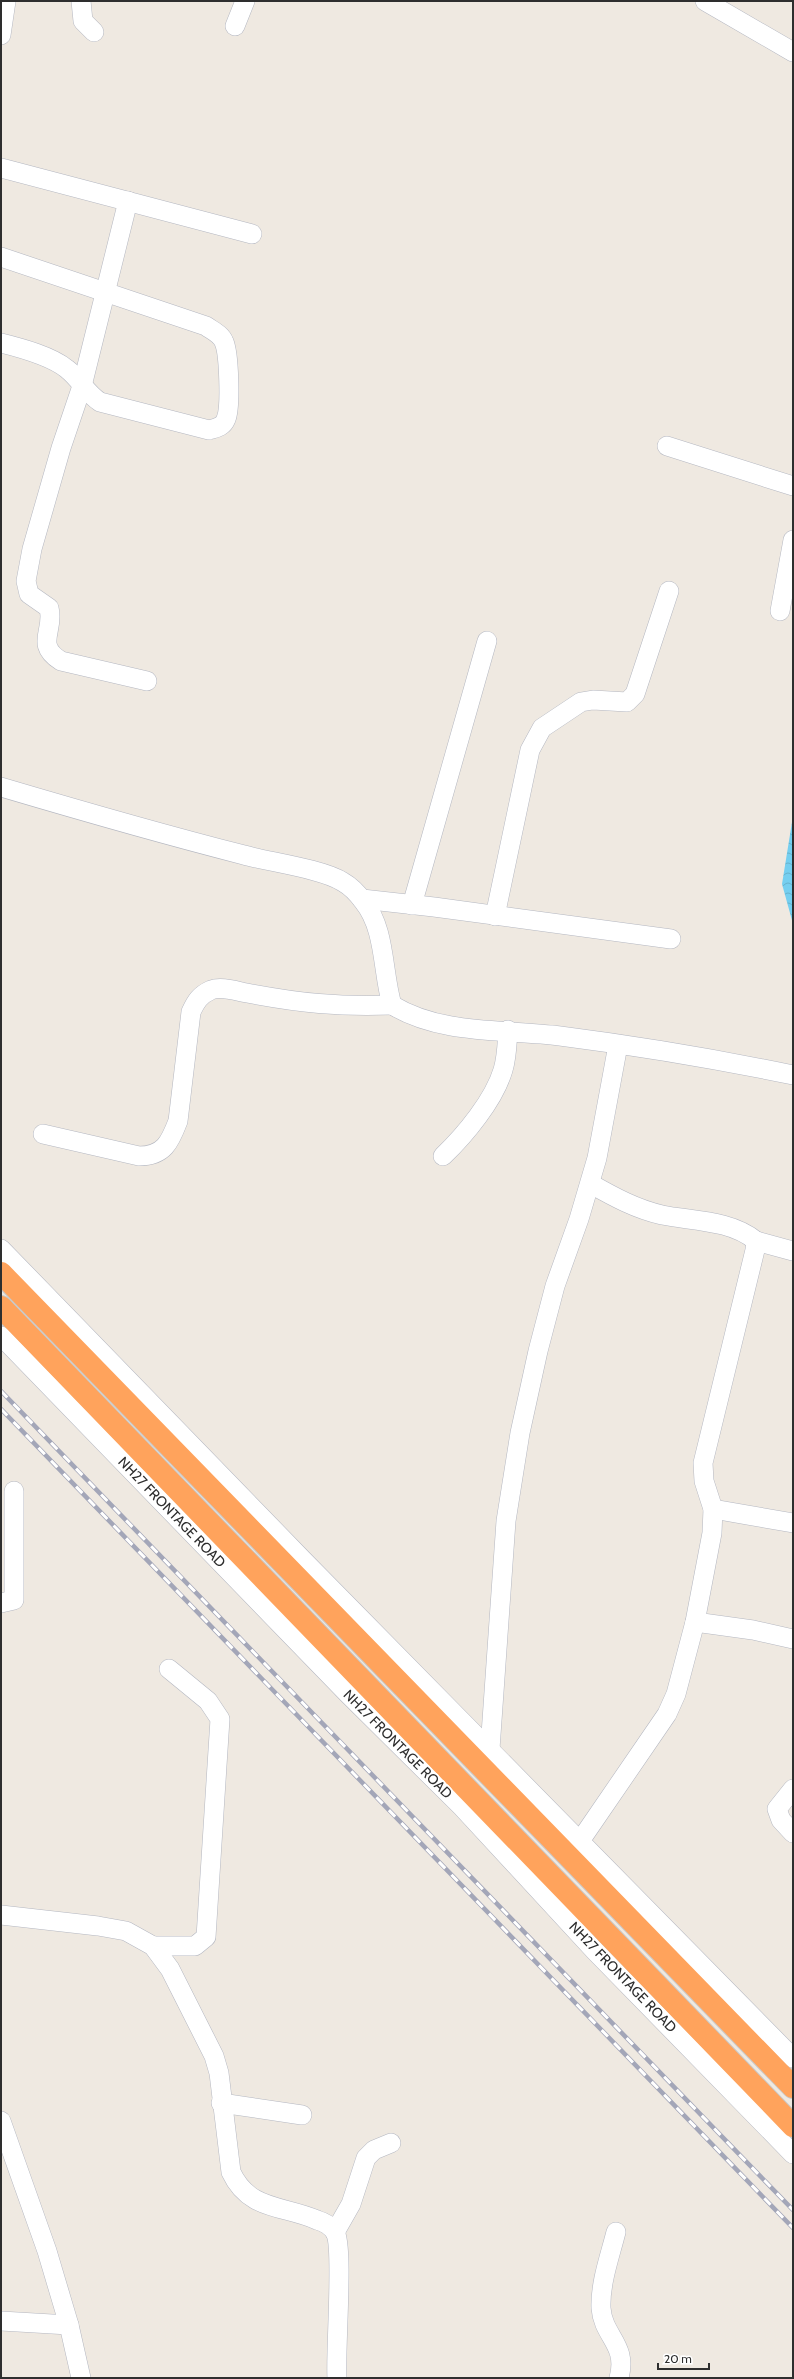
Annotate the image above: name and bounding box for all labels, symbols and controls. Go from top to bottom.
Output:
street label: NH27 FRONTAGE ROAD [114,1453,230,1571]
street label: NH27 FRONTAGE ROAD [340,1686,456,1802]
street label: NH27 FRONTAGE ROAD [565,1918,681,2036]
scale bar [658,2345,709,2371]
text: 20 m [664,2351,692,2366]

